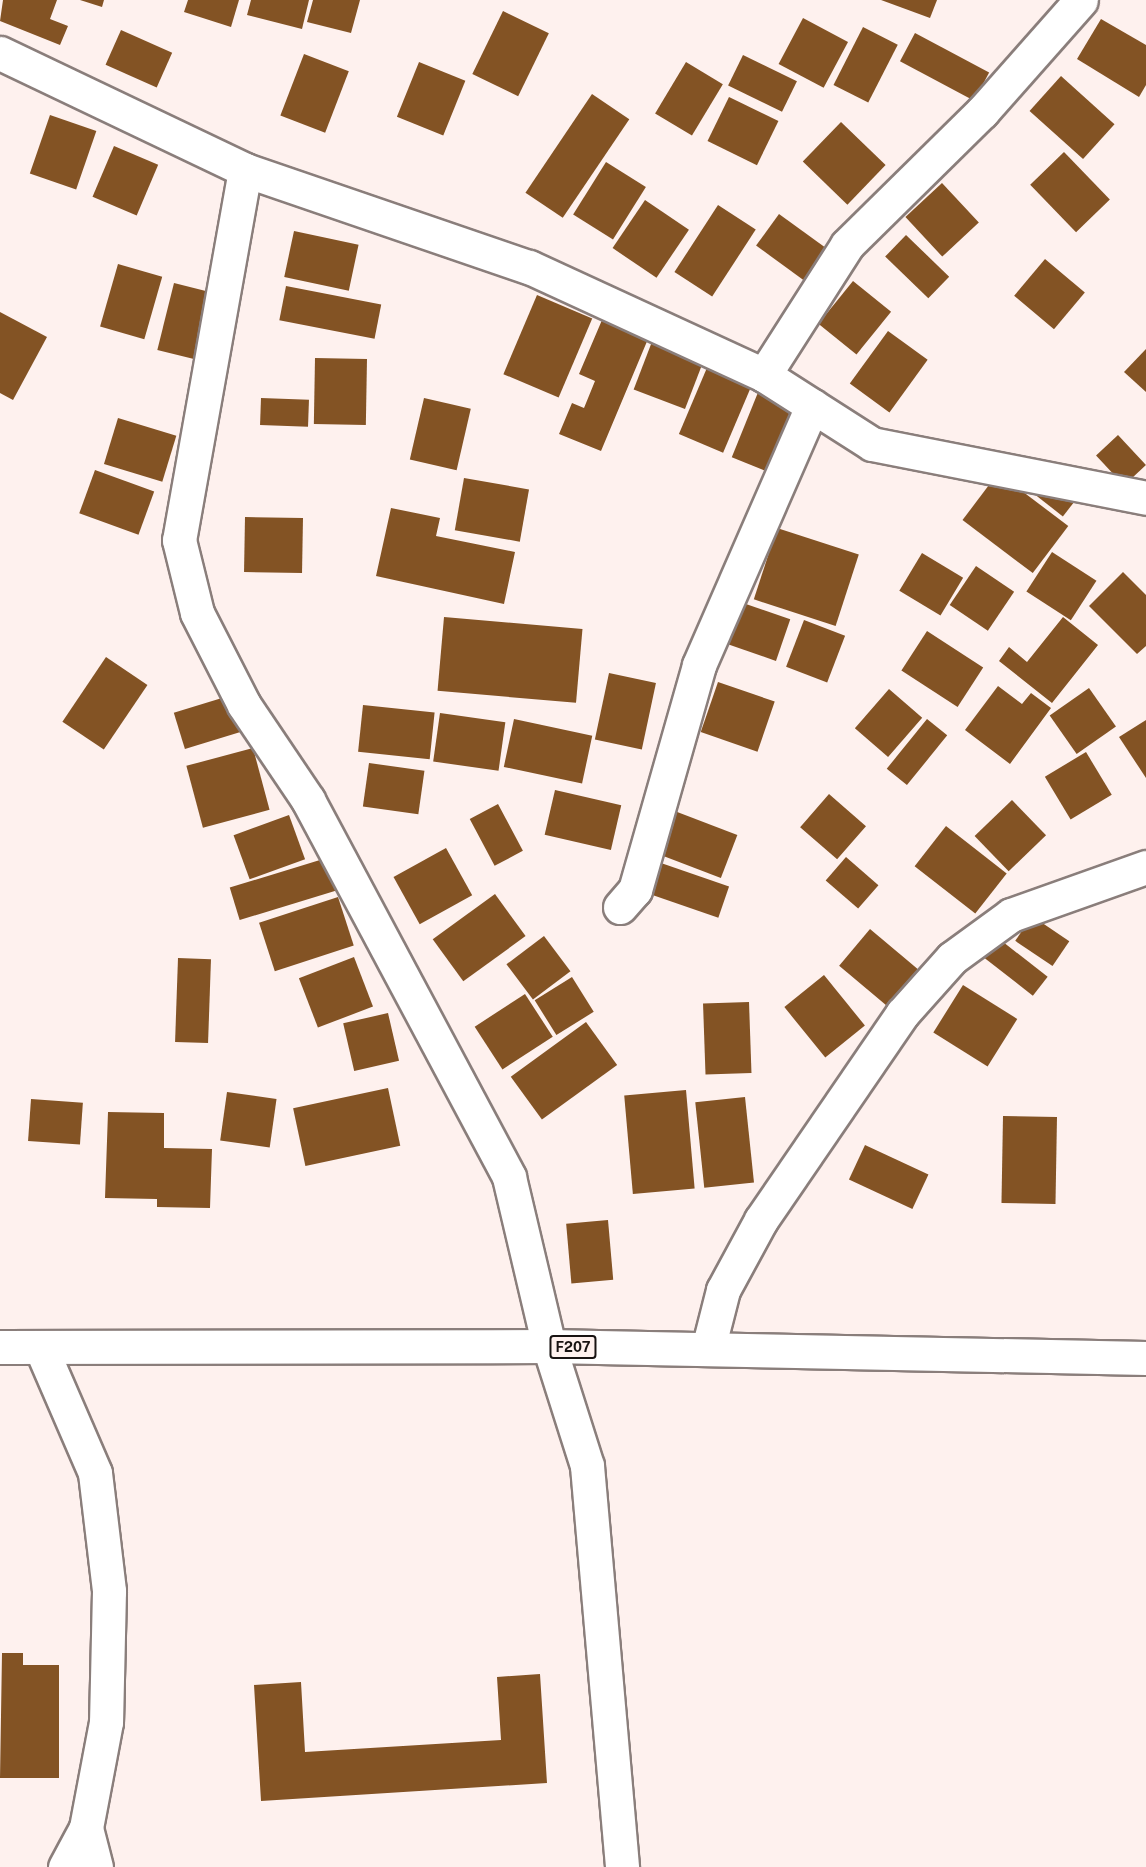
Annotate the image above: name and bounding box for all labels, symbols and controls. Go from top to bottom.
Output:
road number: F207 [549,1336,597,1358]

